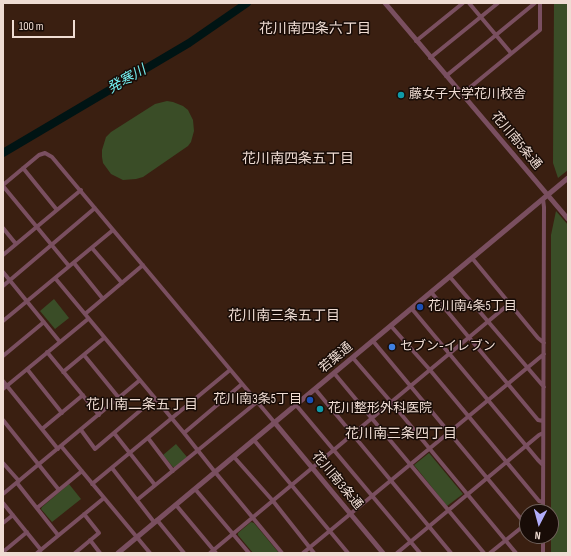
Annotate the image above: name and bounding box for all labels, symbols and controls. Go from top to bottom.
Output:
scale bar [14,12,77,38]
text: 100 m [19,19,44,34]
district label: 花川南四条六丁目 [259,21,371,37]
water label: 発寒川 [105,62,149,98]
place label: 藤女子大学花川校舎 [409,87,526,103]
marker: 藤女子大学花川校舎 [396,90,406,100]
street label: 花川南5条通 [487,109,545,173]
district label: 花川南四条五丁目 [242,151,354,167]
place label: 花川南4条5丁目 [428,299,517,315]
marker: 花川南4条5丁目 [415,302,425,312]
district label: 花川南三条五丁目 [228,308,340,324]
street label: 若葉通 [316,339,356,377]
place label: セブン-イレブン [400,339,496,355]
marker: セブン-イレブン [387,342,397,352]
place label: 花川南3条5丁目 [213,392,302,408]
marker: 花川南3条5丁目 [305,395,315,405]
district label: 花川南二条五丁目 [86,397,198,413]
place label: 花川整形外科医院 [328,401,432,417]
marker: 花川整形外科医院 [315,404,325,414]
district label: 花川南三条四丁目 [345,426,457,442]
street label: 花川南3条通 [308,449,366,513]
north arrow [519,504,559,544]
text: N [534,529,541,542]

